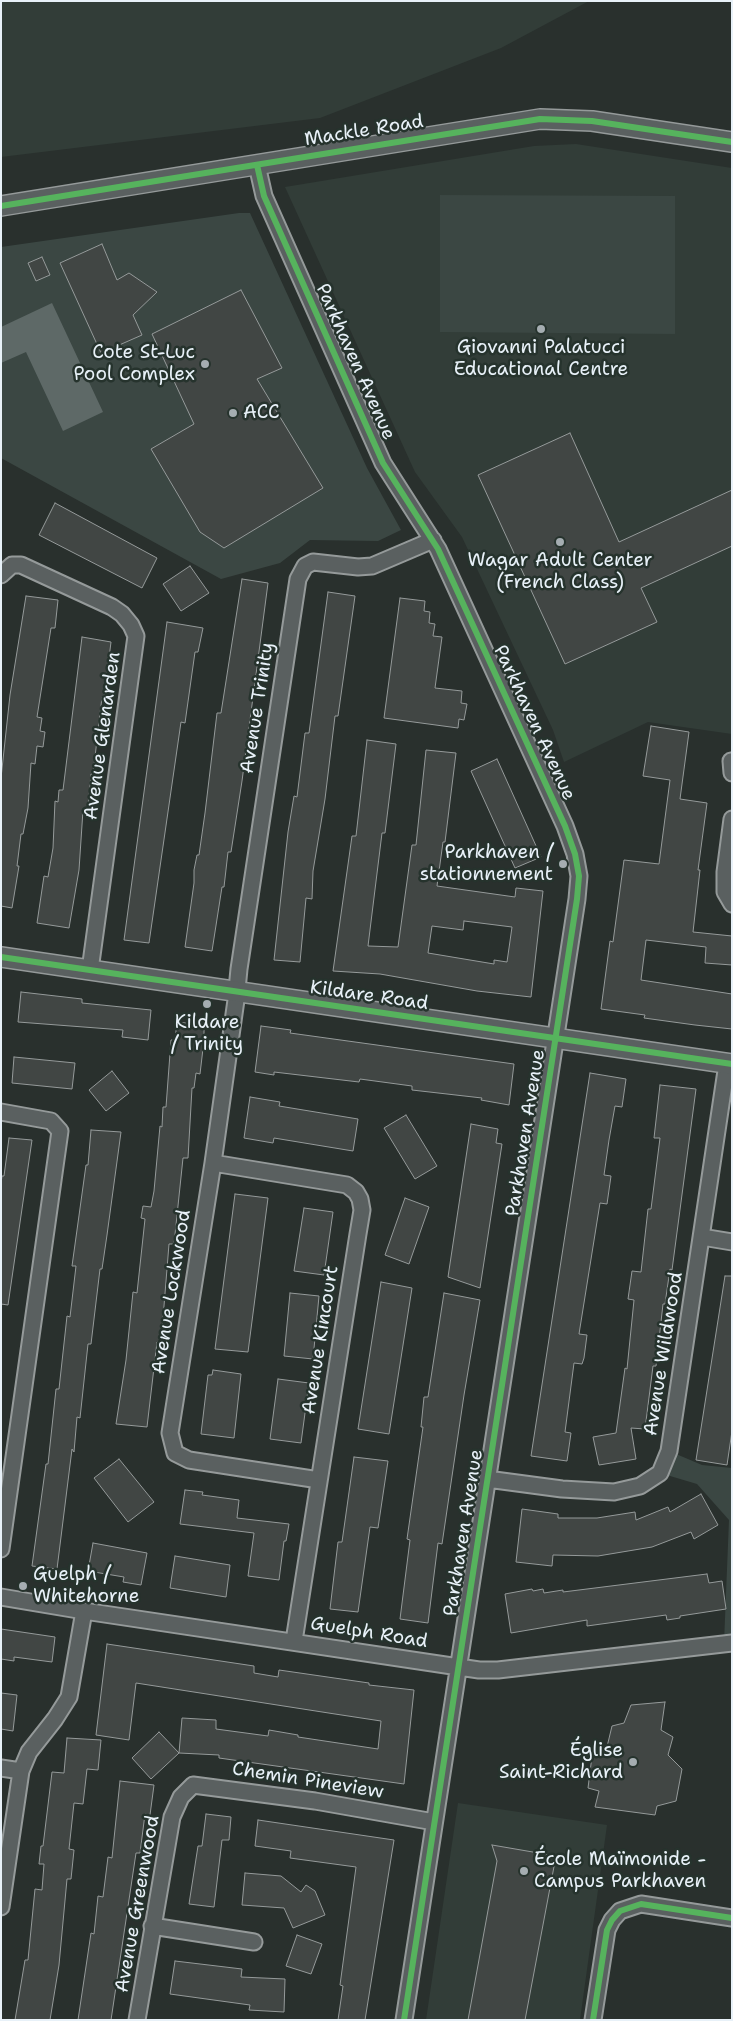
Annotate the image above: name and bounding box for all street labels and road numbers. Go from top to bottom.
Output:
street label: Mackle Road [303,110,425,152]
street label: Parkhaven Avenue [310,280,400,444]
street label: Avenue Trinity [236,641,280,775]
street label: Parkhaven Avenue [488,642,580,804]
street label: Avenue Glenarden [80,651,126,821]
street label: Kildare Road [308,976,430,1016]
street label: Parkhaven Avenue [502,1048,550,1218]
street label: Avenue Lockwood [148,1208,196,1376]
street label: Avenue Kincourt [298,1264,344,1416]
street label: Avenue Wildwood [640,1270,688,1438]
street label: Parkhaven Avenue [440,1448,488,1618]
street label: Guelph Road [309,1612,429,1654]
street label: Chemin Pineview [231,1758,385,1804]
street label: Avenue Greenwood [111,1814,165,1994]

